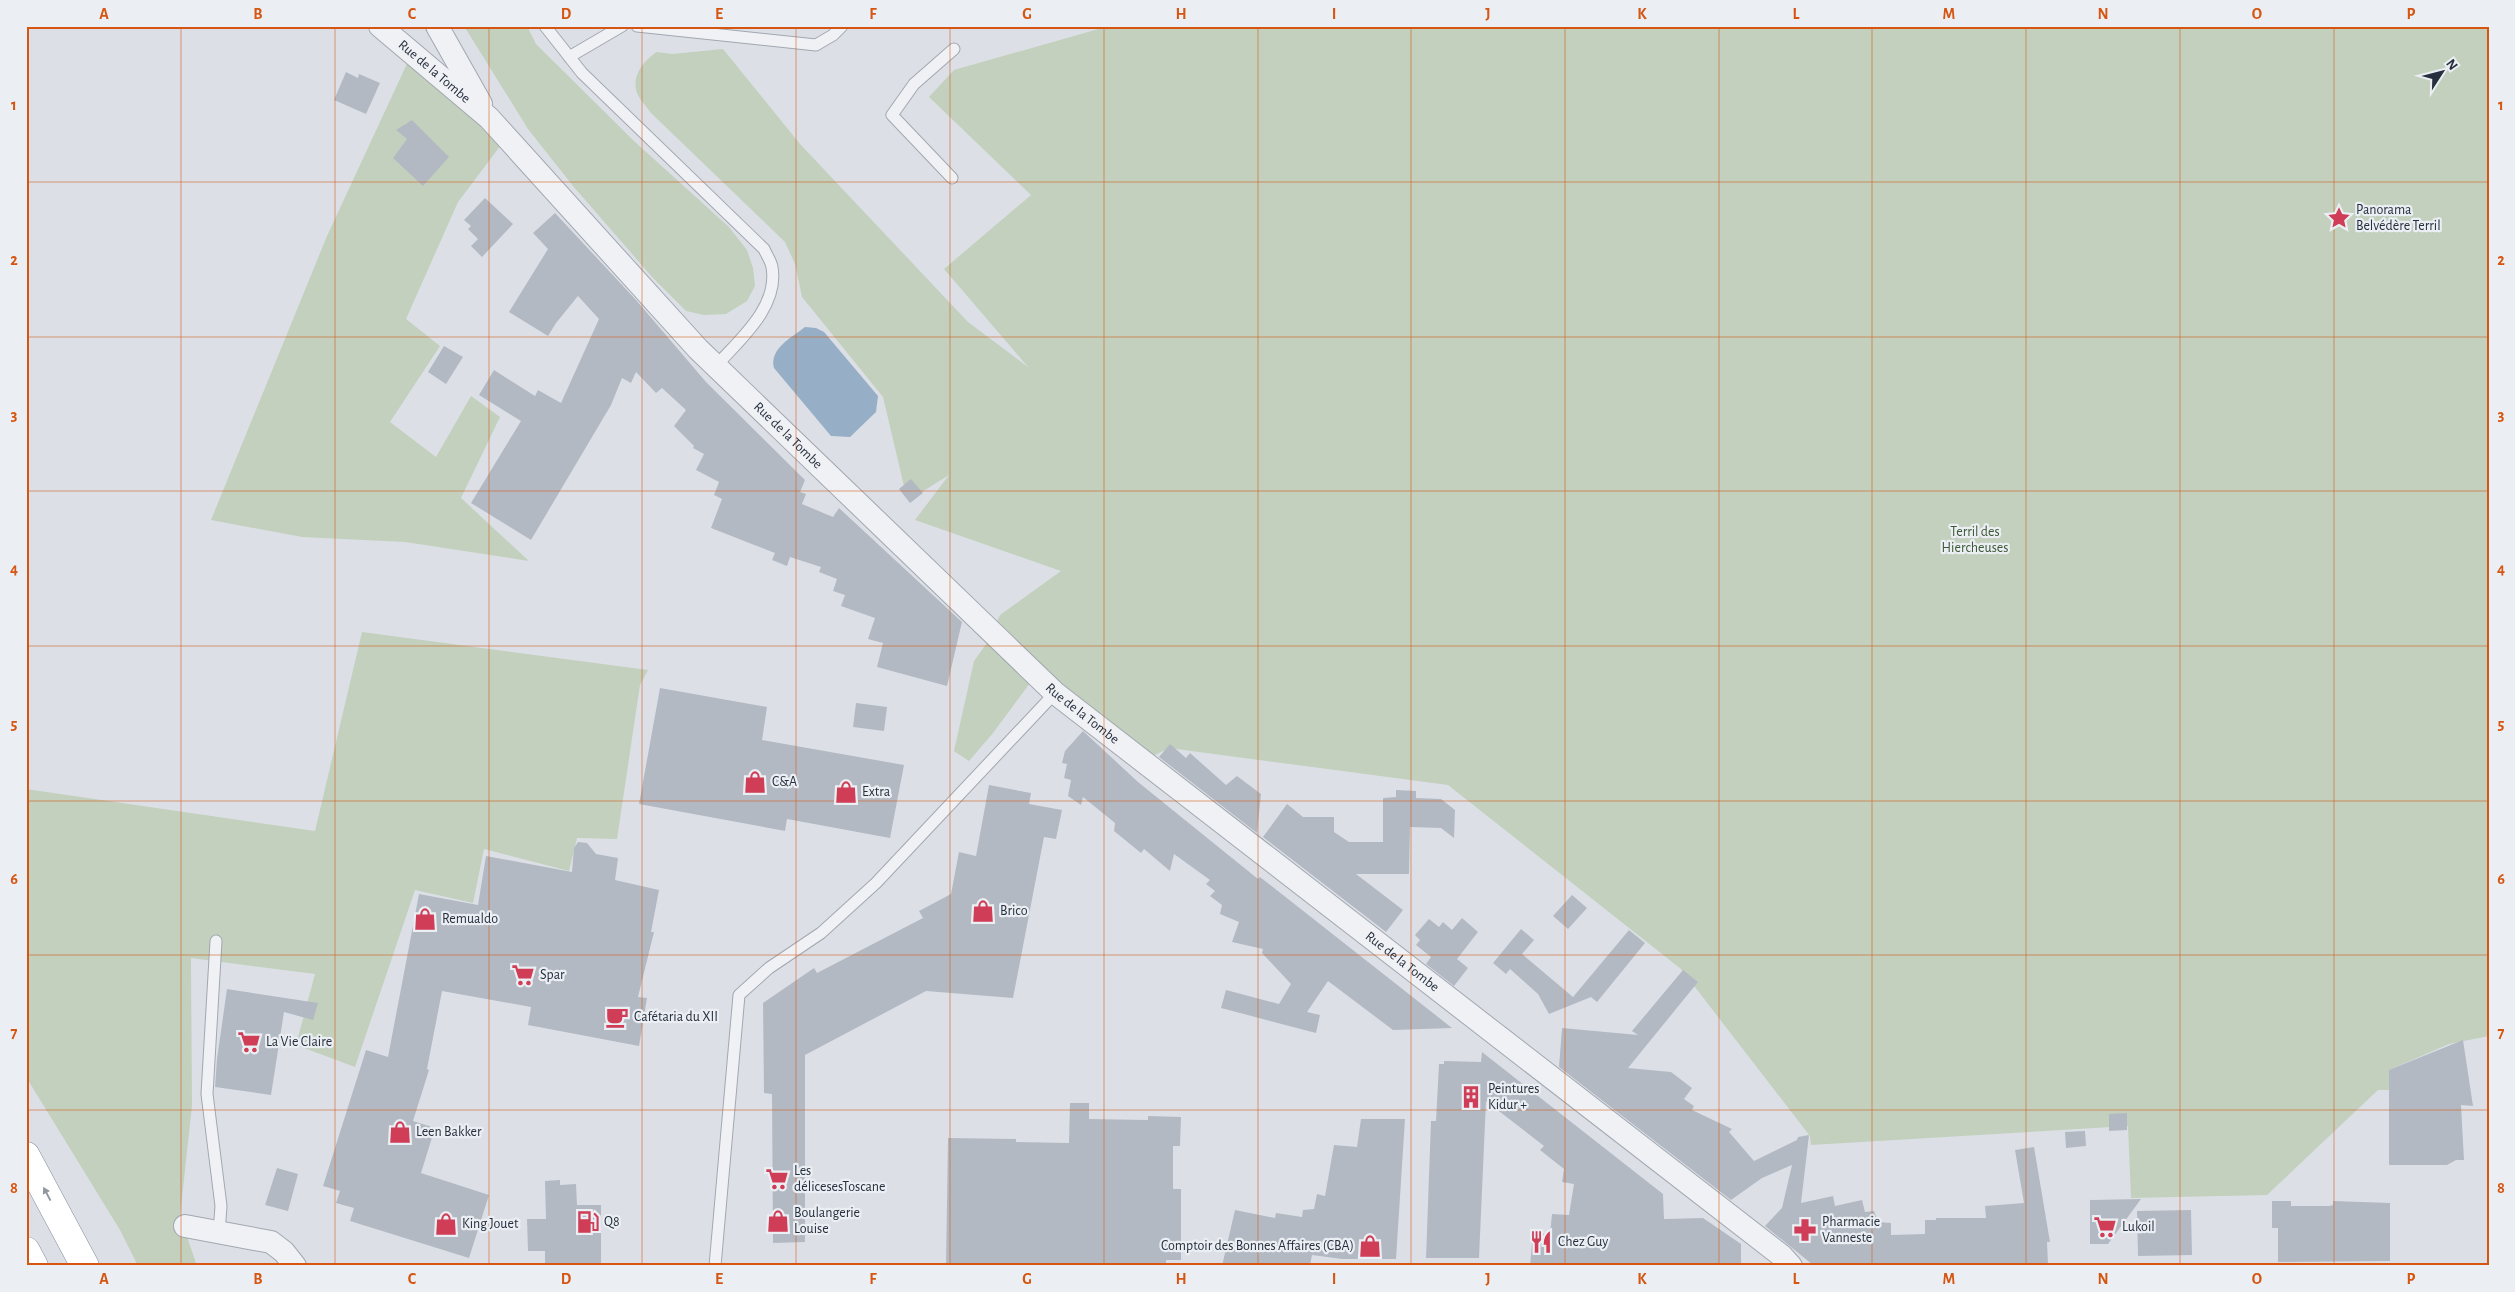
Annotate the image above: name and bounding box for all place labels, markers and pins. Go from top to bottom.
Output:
place label: Panorama Belvédère Terril [2356,203,2441,233]
place icon: Panorama Belvédère Terril [2326,205,2352,231]
shop icon: C&A [742,769,768,795]
place label: C&A [772,775,797,789]
shop icon: Extra [833,779,859,805]
place label: Extra [862,785,891,799]
shop icon: Brico [970,898,996,924]
place label: Brico [1000,904,1028,918]
shop icon: Remualdo [412,906,438,932]
place label: Remualdo [442,912,498,926]
supermarket icon: Spar [510,962,536,988]
place label: Spar [540,968,565,982]
cafe icon: Cafétaria du XII [604,1004,630,1030]
place label: Cafétaria du XII [634,1010,718,1024]
supermarket icon: La Vie Claire [236,1029,262,1055]
place label: La Vie Claire [266,1035,332,1049]
place label: Peintures Kidur + [1488,1082,1539,1112]
building icon: Peintures Kidur + [1458,1084,1484,1110]
shop icon: Leen Bakker [387,1119,413,1145]
place label: Leen Bakker [416,1125,482,1139]
place label: Les délicesesToscane [794,1164,886,1194]
supermarket icon: Les délicesesToscane [764,1166,790,1192]
place label: Boulangerie Louise [794,1206,860,1236]
shop icon: Boulangerie Louise [765,1208,791,1234]
fuel station icon: Q8 [575,1209,601,1235]
shop icon: King Jouet [433,1211,459,1237]
supermarket icon: Lukoil [2092,1214,2118,1240]
place label: Q8 [604,1215,620,1229]
place label: Pharmacie Vanneste [1822,1215,1880,1245]
place label: King Jouet [462,1217,519,1231]
pharmacy icon: Pharmacie Vanneste [1792,1217,1818,1243]
place label: Lukoil [2122,1220,2155,1234]
restaurant icon: Chez Guy [1528,1229,1554,1255]
shop icon: Comptoir des Bonnes Affaires (CBA) [1357,1233,1383,1259]
place label: Chez Guy [1558,1235,1608,1249]
place label: Comptoir des Bonnes Affaires (CBA) [1161,1239,1354,1253]

